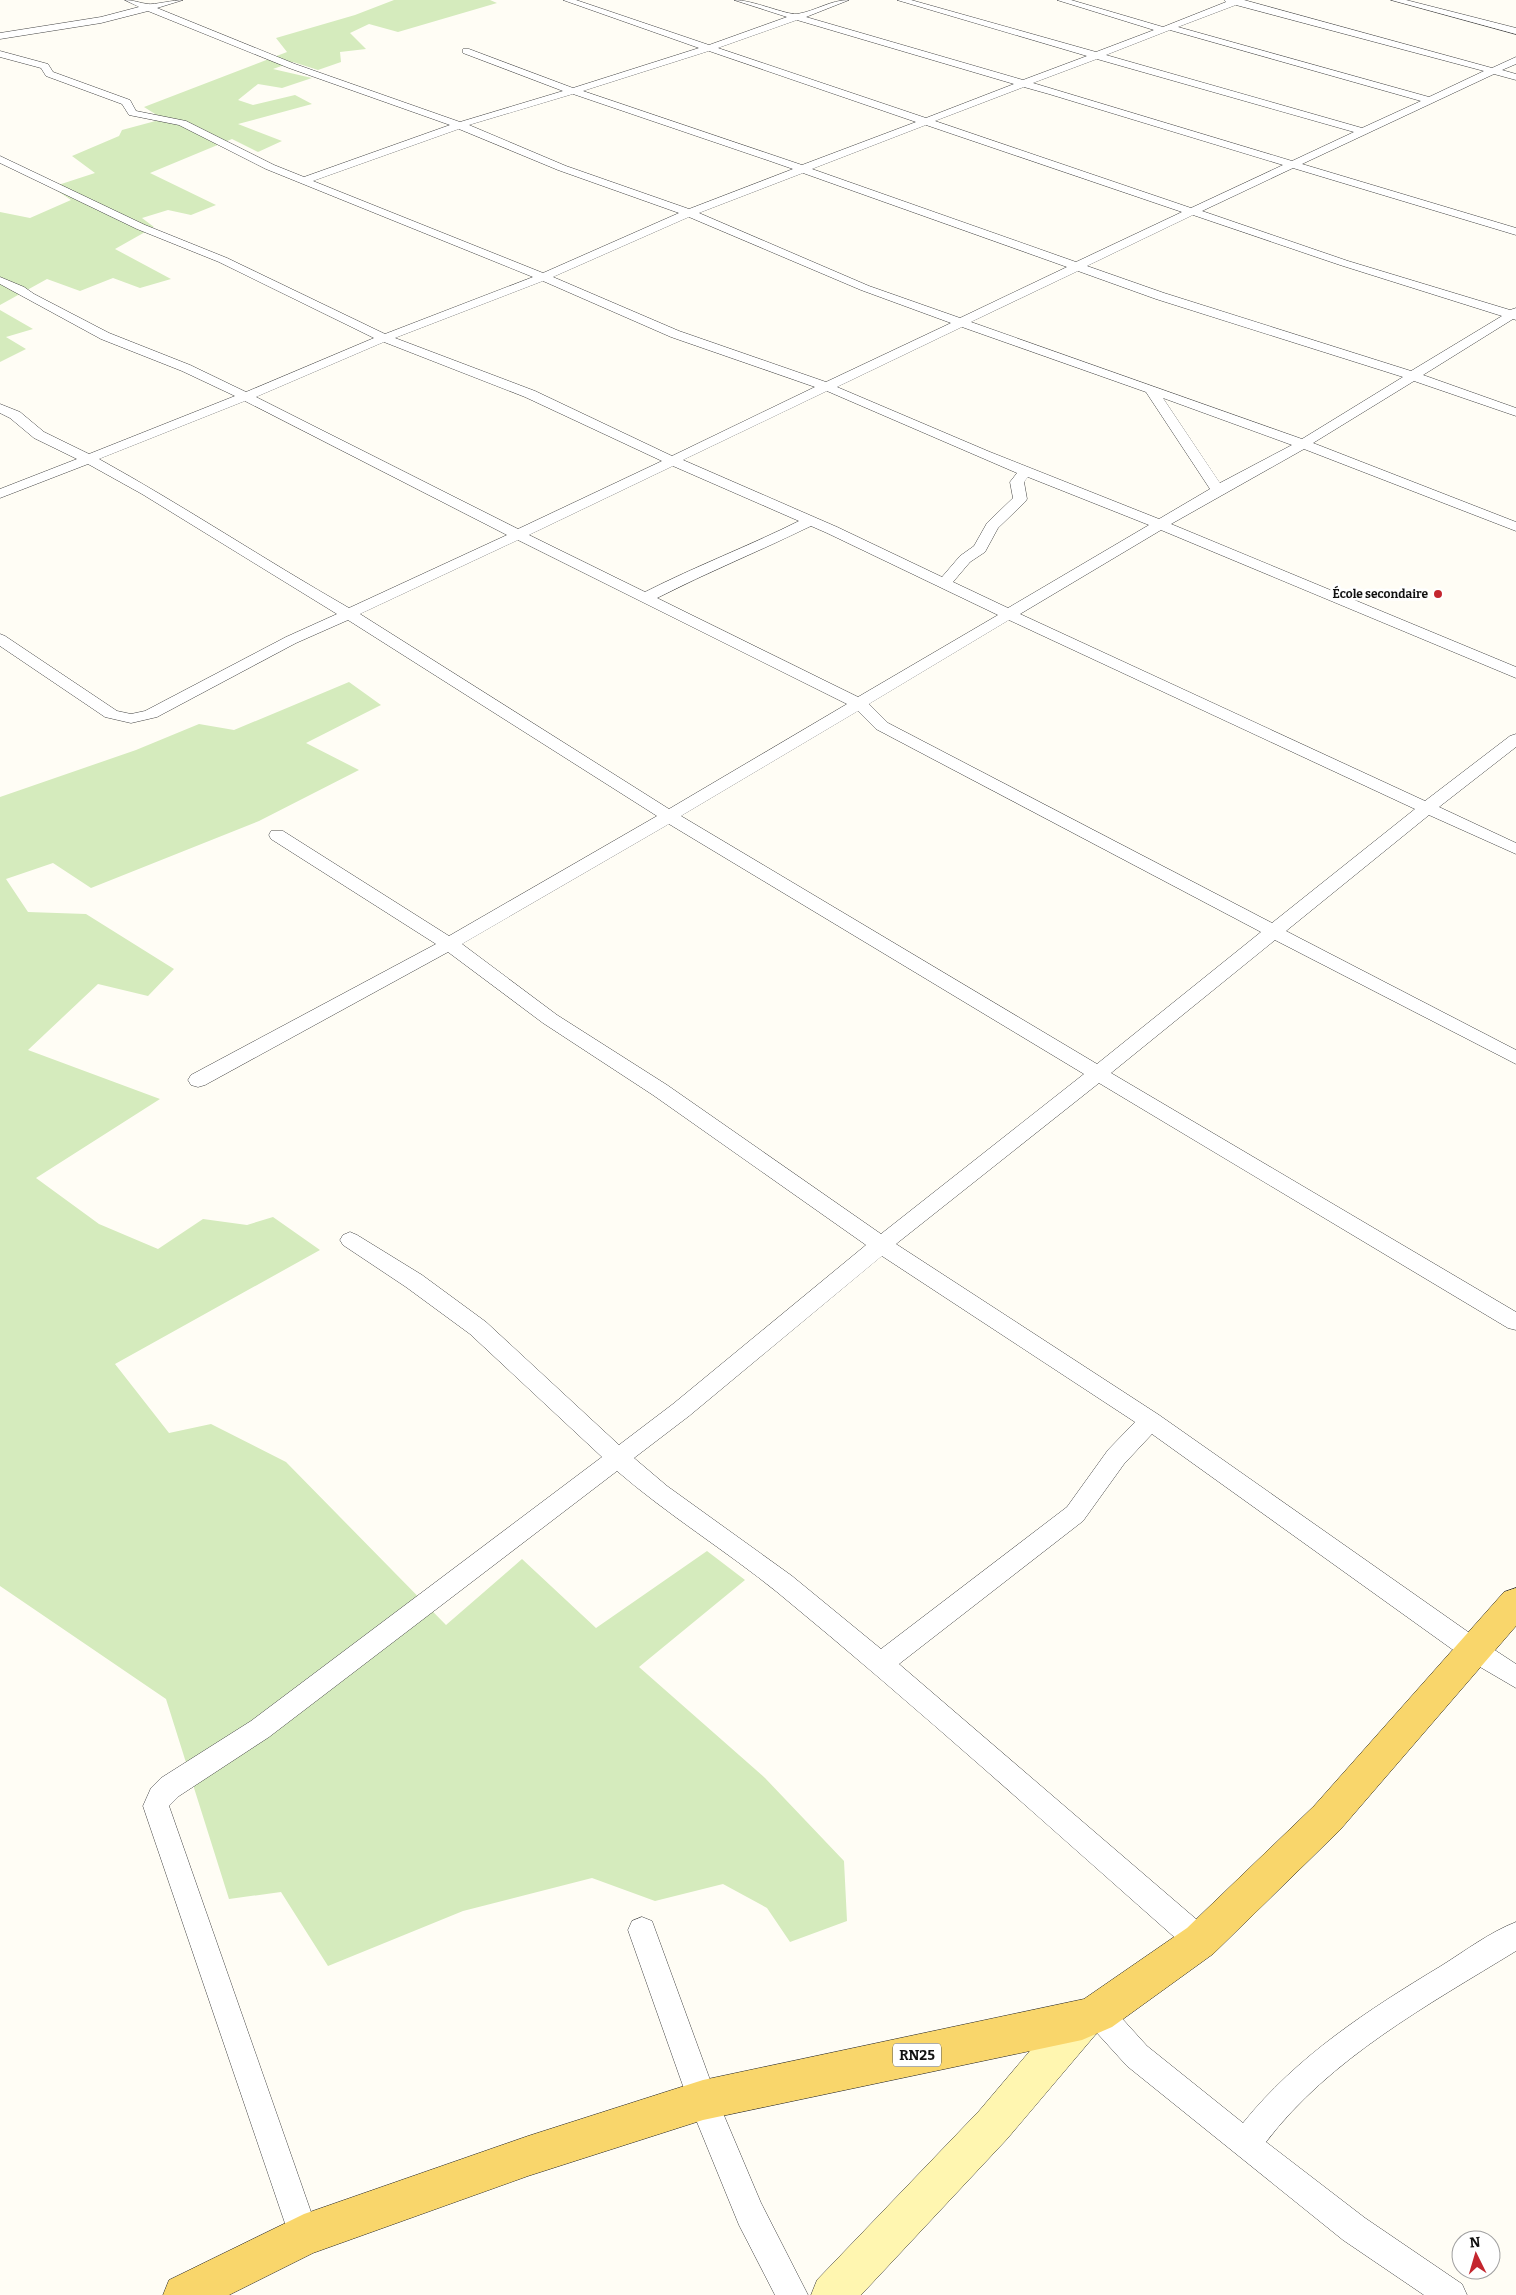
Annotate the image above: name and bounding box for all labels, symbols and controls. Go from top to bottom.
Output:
place label: École secondaire [1333,585,1428,601]
marker: École secondaire [1432,588,1444,600]
road number: RN25 [893,2044,941,2066]
north arrow [1451,2230,1501,2280]
text: N [1469,2234,1481,2251]

